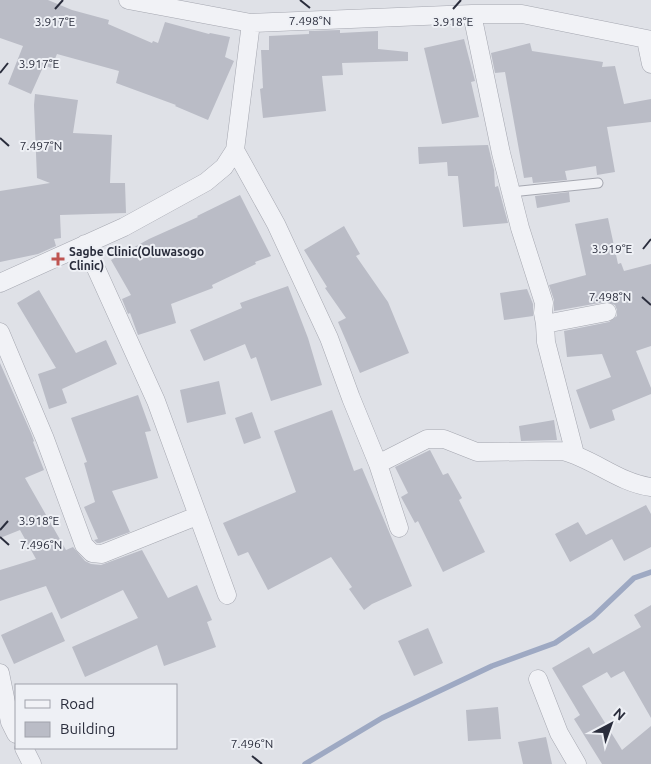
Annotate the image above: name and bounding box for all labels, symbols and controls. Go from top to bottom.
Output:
text: 7.498°N [289,14,331,27]
text: 3.917°E [35,15,76,28]
text: 3.918°E [433,15,474,28]
text: 3.917°E [19,57,60,70]
text: 7.497°N [20,139,62,152]
text: 3.919°E [592,242,633,255]
place label: Sagbe Clinic(Oluwasogo Clinic) [69,245,204,273]
marker: Sagbe Clinic(Oluwasogo Clinic) [51,252,65,266]
text: 7.498°N [589,290,631,303]
text: 3.918°E [19,514,60,527]
text: 7.496°N [20,538,62,551]
legend [15,684,178,749]
text: Road [60,695,95,712]
north arrow [586,699,636,749]
text: N [610,705,629,724]
text: Building [60,720,115,737]
text: 7.496°N [231,737,273,750]

